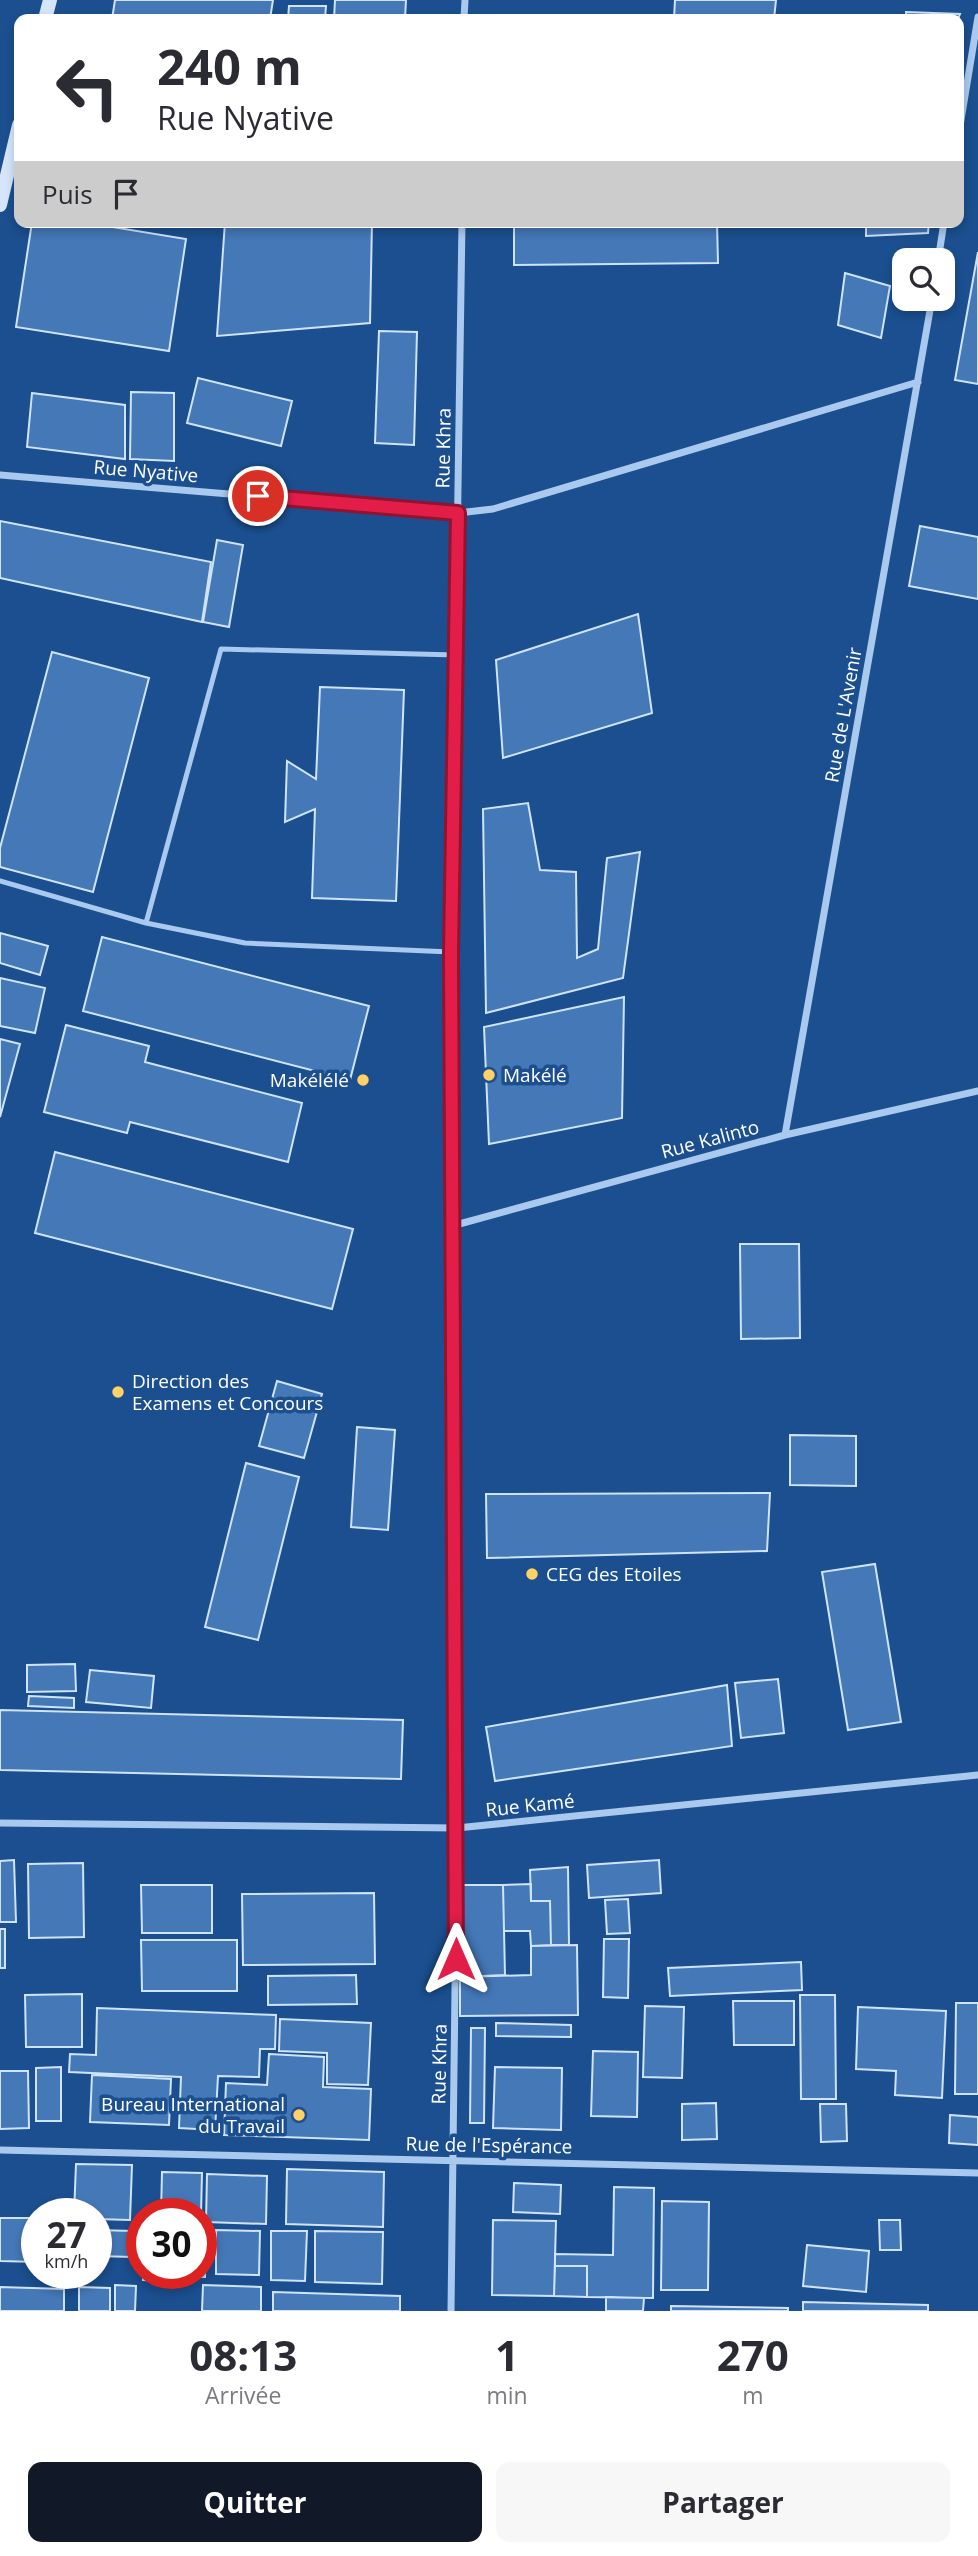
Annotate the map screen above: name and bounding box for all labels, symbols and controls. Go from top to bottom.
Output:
text: 240 m [157,33,302,99]
icon: left [42,42,133,133]
text: Rue Nyative [157,96,334,139]
icon: arrive [107,175,145,213]
text: Puis [42,176,93,212]
map controls [892,248,955,311]
button: search [892,248,955,311]
street label: Rue Khra [429,407,457,489]
street label: Rue Nyative [93,453,199,489]
pin [228,466,288,526]
icon: arrive [239,477,277,515]
street label: Rue de L'Avenir [818,645,868,785]
place label: Makélé [503,1062,567,1088]
place label: Makélélé [270,1067,349,1093]
marker: Makélé [481,1067,497,1083]
marker: Makélélé [355,1072,371,1088]
street label: Rue Kalinto [658,1113,762,1165]
place label: Direction des Examens et Concours [132,1368,323,1416]
marker: Direction des Examens et Concours [110,1384,126,1400]
place label: CEG des Etoiles [546,1561,682,1587]
marker: CEG des Etoiles [524,1566,540,1582]
street label: Rue Kamé [484,1787,576,1823]
position arrow [419,1922,493,1996]
street label: Rue Khra [425,2023,453,2105]
place label: Bureau International du Travail [101,2091,285,2139]
marker: Bureau International du Travail [291,2107,307,2123]
street label: Rue de l'Espérance [405,2131,573,2159]
speed limit sign: 30 [126,2198,217,2289]
text: 27 [46,2211,87,2258]
text: km/h [45,2249,88,2273]
text: 08:13 [189,2326,297,2383]
text: 1 [495,2326,519,2383]
text: 270 [717,2326,789,2383]
text: Arrivée [205,2379,281,2411]
text: min [486,2379,528,2411]
text: m [742,2379,763,2411]
button: Quitter [28,2462,482,2542]
button: Partager [496,2462,950,2542]

